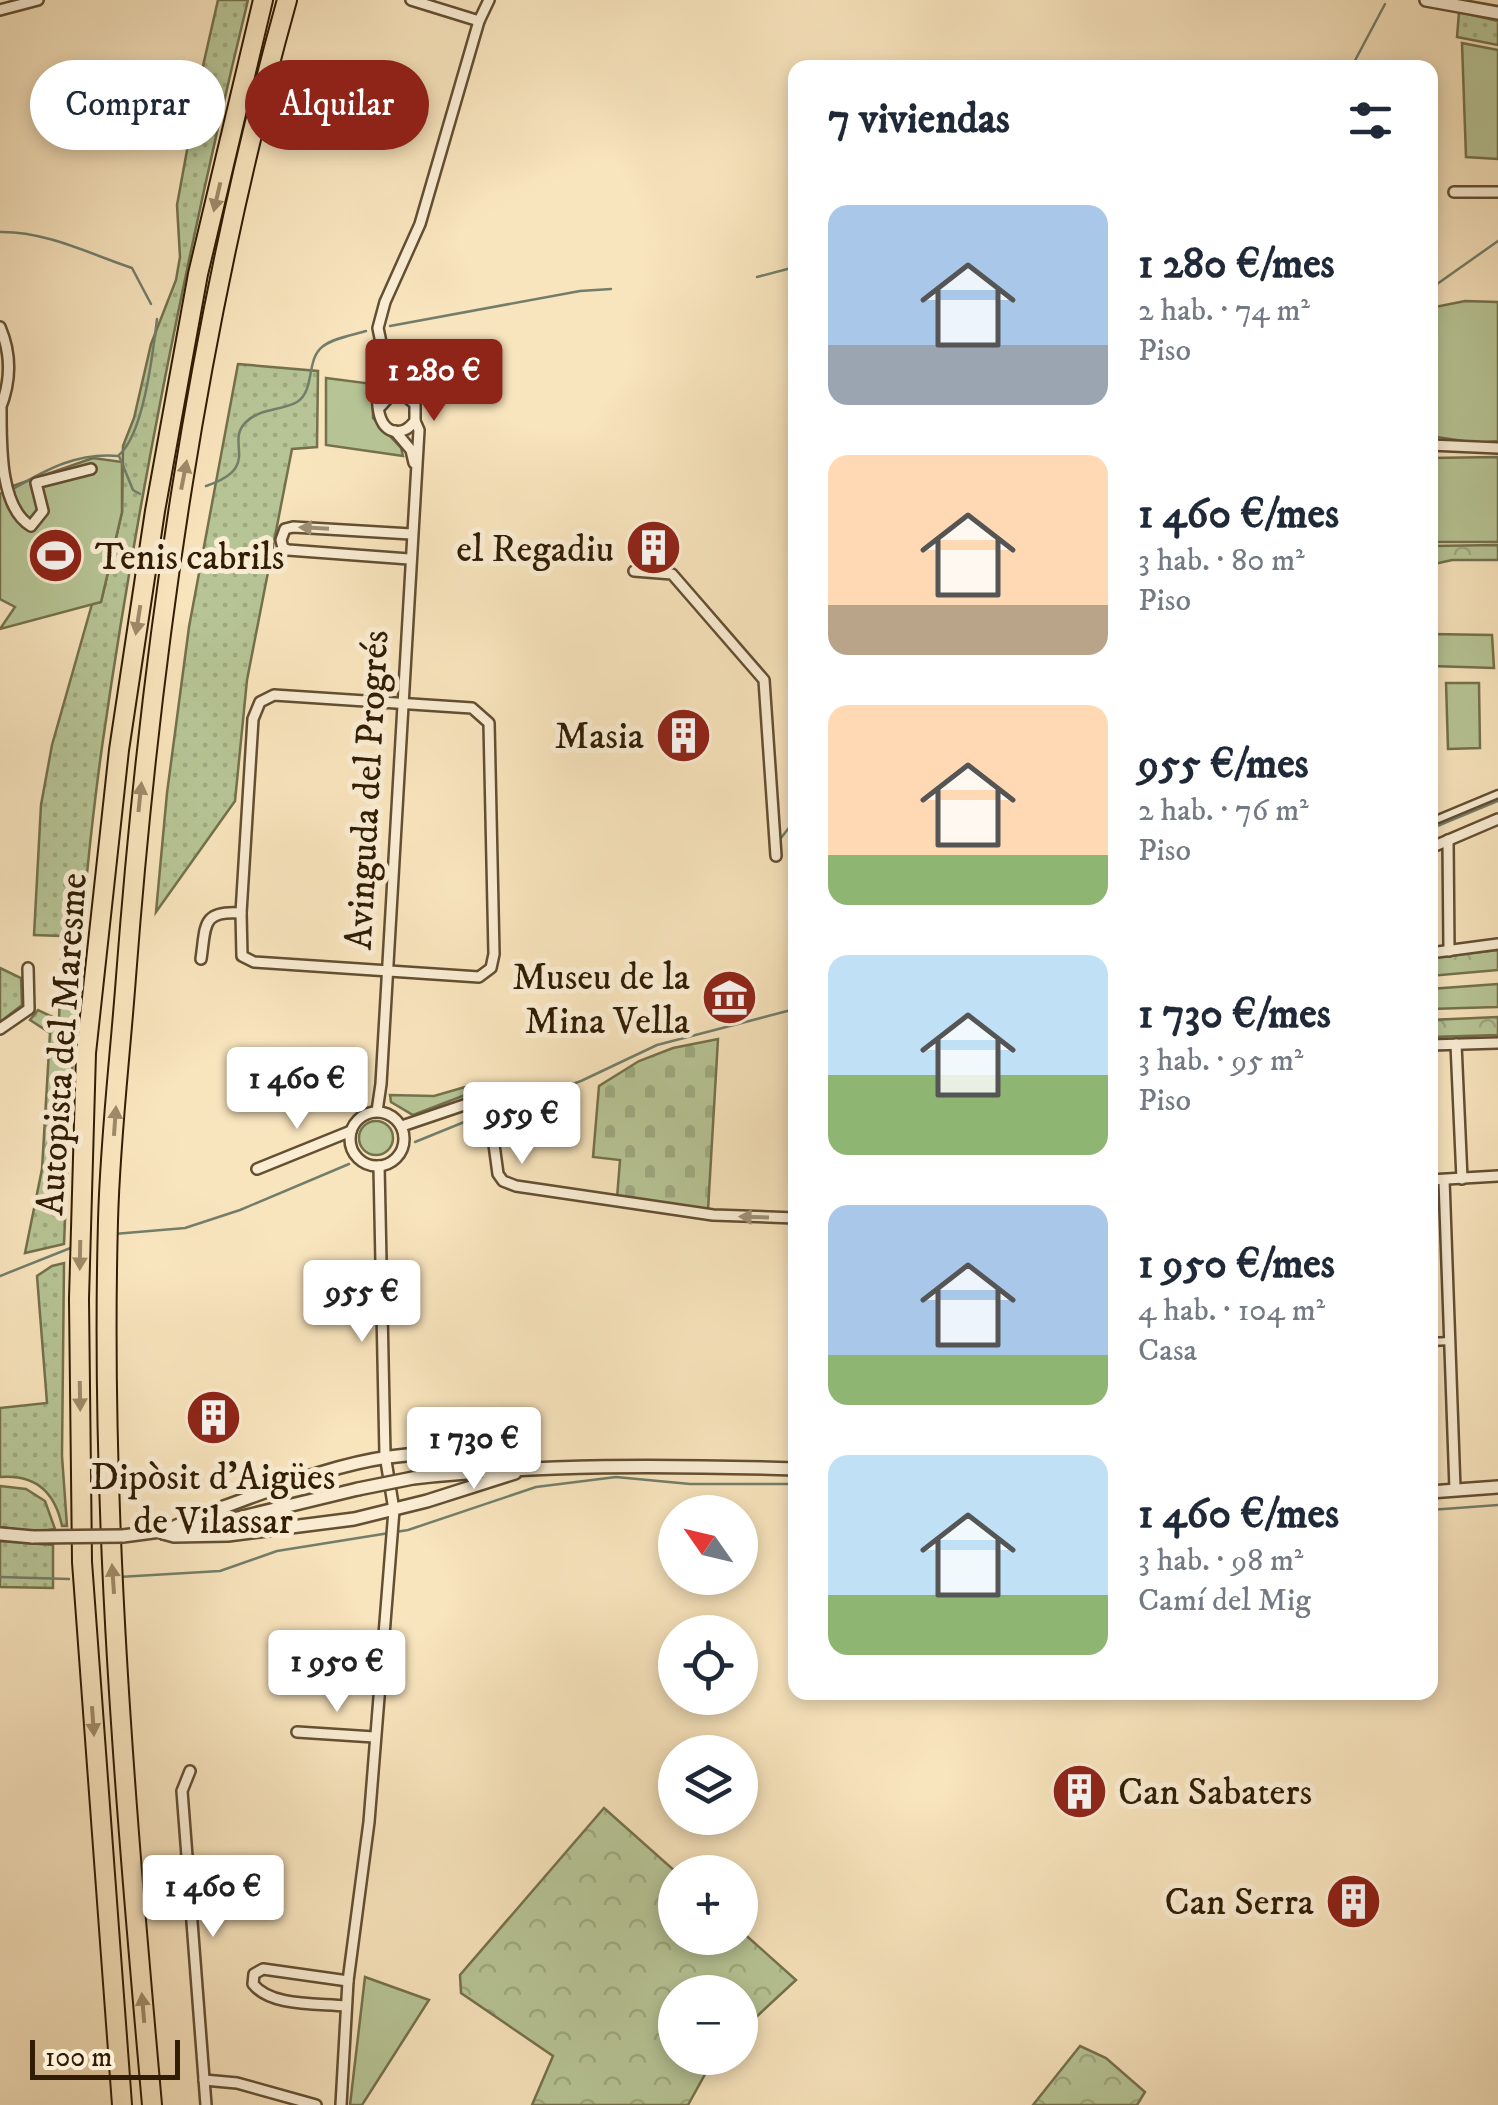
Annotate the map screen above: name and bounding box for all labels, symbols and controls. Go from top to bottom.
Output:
chip: Comprar [30,60,225,150]
chip: Alquilar [245,60,429,150]
icon: filters [1343,93,1398,148]
text: 7 viviendas [828,94,1010,146]
one-way arrow [209,182,224,213]
text: 1 280 €/mes [1138,239,1335,291]
icon: home [908,245,1028,365]
text: 2 hab. · 74 m² [1138,291,1310,331]
text: Piso [1138,331,1191,371]
pin: 1 280 € [342,339,526,424]
text: 1 280 € [387,351,481,391]
one-way arrow [177,458,192,490]
text: 1 460 €/mes [1138,489,1339,541]
icon: home [908,495,1028,615]
building icon: el Regadiu [623,518,683,578]
one-way arrow [298,520,329,536]
sports icon: Tenis cabrils [26,526,86,586]
place label: el Regadiu [456,526,614,574]
place label: Tenis cabrils [95,534,284,582]
text: 3 hab. · 80 m² [1138,541,1305,581]
text: Piso [1138,581,1191,621]
one-way arrow [130,604,146,636]
street label: Avinguda del Progrés [336,629,400,951]
building icon: Masia [653,705,713,765]
place label: Masia [554,713,644,761]
text: 955 €/mes [1138,739,1309,791]
icon: home [908,745,1028,865]
one-way arrow [132,780,148,812]
text: 2 hab. · 76 m² [1138,791,1309,831]
text: Piso [1138,831,1191,871]
street label: Autopista del Maresme [27,871,99,1217]
place label: Museu de la Mina Vella [512,954,690,1046]
museum icon: Museu de la Mina Vella [699,968,759,1028]
text: 1 730 €/mes [1138,989,1331,1041]
icon: home [908,995,1028,1115]
text: 3 hab. · 95 m² [1138,1041,1303,1081]
pin: 1 460 € [205,1047,389,1132]
text: 1 460 € [249,1059,345,1099]
text: Piso [1138,1081,1191,1121]
pin: 959 € [452,1082,592,1167]
text: 959 € [485,1094,559,1134]
one-way arrow [107,1104,123,1136]
one-way arrow [738,1208,770,1224]
one-way arrow [71,1239,87,1271]
text: 1 950 €/mes [1138,1239,1335,1291]
icon: home [908,1245,1028,1365]
pin: 955 € [292,1260,432,1345]
text: 955 € [325,1272,399,1312]
text: 4 hab. · 104 m² [1138,1291,1325,1331]
text: Casa [1138,1331,1197,1371]
one-way arrow [72,1381,88,1413]
building icon: Dipòsit d'Aigües de Vilassar [183,1388,243,1448]
pin: 1 730 € [382,1407,566,1492]
text: 1 730 € [429,1419,519,1459]
place label: Dipòsit d'Aigües de Vilassar [90,1454,336,1546]
text: 1 460 €/mes [1138,1489,1339,1541]
north arrow [658,1495,758,1595]
map controls [658,1495,758,2075]
icon: home [908,1495,1028,1615]
text: 3 hab. · 98 m² [1138,1541,1303,1581]
one-way arrow [105,1563,121,1594]
text: Camí del Mig [1138,1581,1311,1621]
button: locate [658,1615,758,1715]
pin: 1 950 € [245,1630,429,1715]
text: 1 950 € [290,1642,384,1682]
one-way arrow [86,1705,102,1737]
button: layers [658,1735,758,1835]
building icon: Can Sabaters [1049,1761,1109,1821]
place label: Can Sabaters [1118,1769,1312,1817]
pin: 1 460 € [121,1855,305,1940]
button: + [658,1855,758,1955]
text: 1 460 € [165,1867,261,1907]
building icon: Can Serra [1323,1871,1383,1931]
place label: Can Serra [1165,1879,1314,1927]
button: − [658,1975,758,2075]
one-way arrow [135,1991,151,2023]
scale bar [30,2035,180,2080]
text: 100 m [45,2040,112,2075]

